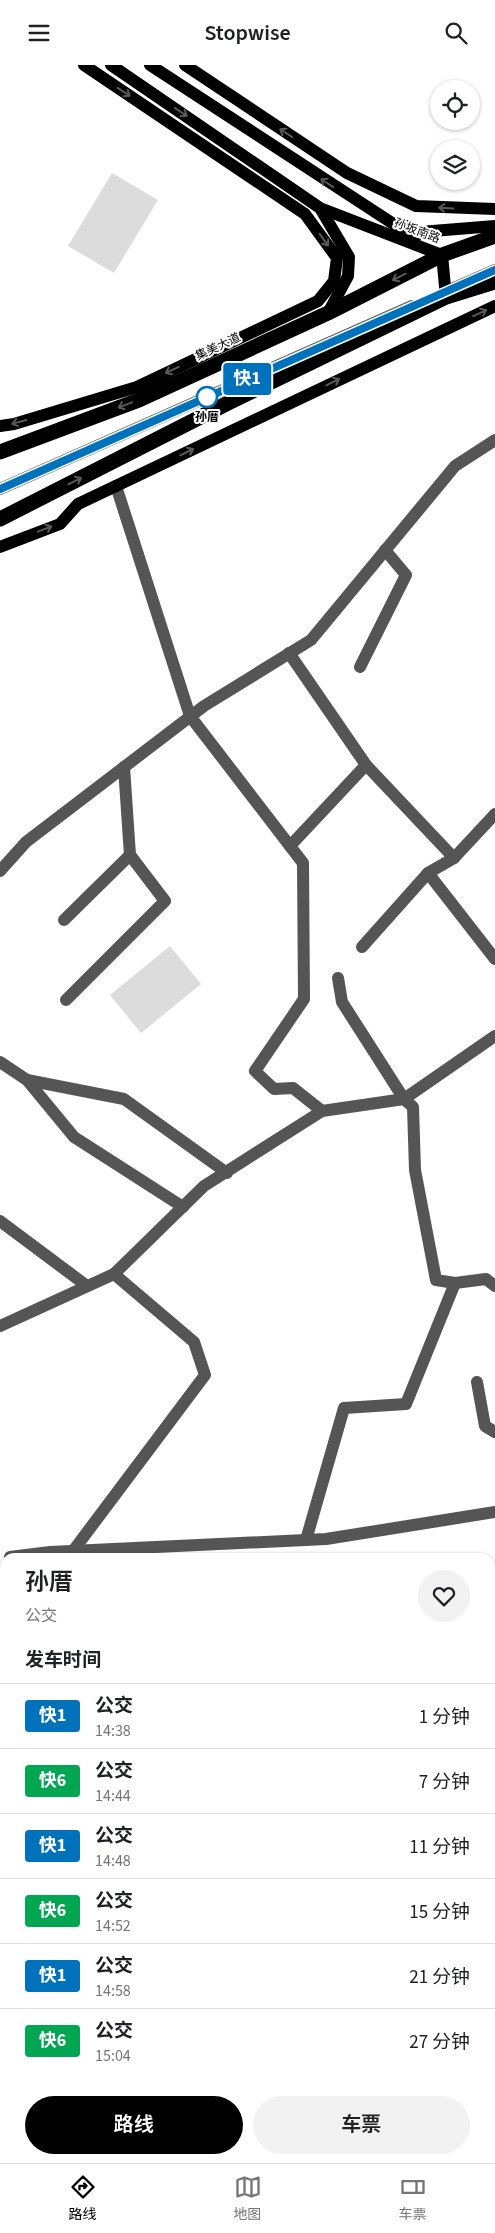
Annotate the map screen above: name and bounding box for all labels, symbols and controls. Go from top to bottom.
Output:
text: Stopwise [204,17,291,49]
icon: menu [25,19,53,47]
icon: search [442,19,470,47]
map controls [430,80,480,190]
button: locate [430,80,480,130]
one-way arrow [117,87,131,97]
one-way arrow [173,107,187,117]
one-way arrow [280,127,294,137]
button: layers [430,140,480,190]
one-way arrow [321,177,335,187]
one-way arrow [439,203,455,212]
street label: 孙坂南路 [392,214,442,248]
one-way arrow [319,233,329,247]
one-way arrow [392,273,407,282]
one-way arrow [472,307,487,317]
street label: 集美大道 [193,329,243,365]
line badge: 快1 [224,363,270,395]
one-way arrow [165,366,180,375]
text: 快1 [233,366,261,391]
one-way arrow [325,377,340,386]
marker: 孙厝 [196,386,218,408]
one-way arrow [118,401,133,410]
place label: 孙厝 [195,409,219,426]
one-way arrow [11,418,27,427]
one-way arrow [179,447,194,456]
one-way arrow [67,476,82,486]
one-way arrow [37,524,53,533]
text: 孙厝 [25,1565,73,1600]
button: heart [418,1570,470,1622]
text: 公交 [25,1605,57,1627]
text: 发车时间 [25,1647,101,1674]
text: 公交 [95,1693,133,1720]
text: 快1 [39,1703,66,1728]
text: 1 分钟 [419,1704,470,1731]
text: 14:38 [95,1720,131,1742]
text: 公交 [95,1758,133,1785]
text: 快6 [39,1768,66,1793]
text: 7 分钟 [419,1769,470,1796]
text: 14:44 [95,1785,131,1807]
text: 公交 [95,1823,133,1850]
text: 快1 [39,1833,66,1858]
text: 11 分钟 [409,1834,470,1861]
text: 14:48 [95,1850,131,1872]
text: 公交 [95,1888,133,1915]
text: 快6 [39,1898,66,1923]
text: 15 分钟 [409,1899,470,1926]
text: 14:52 [95,1915,131,1937]
text: 公交 [95,1953,133,1980]
text: 快1 [39,1963,66,1988]
text: 21 分钟 [409,1964,470,1991]
text: 14:58 [95,1980,131,2002]
text: 公交 [95,2018,133,2045]
text: 快6 [39,2028,66,2053]
text: 27 分钟 [409,2029,470,2056]
text: 15:04 [95,2045,131,2067]
button: 路线 [25,2096,243,2154]
button: 车票 [253,2096,470,2154]
tab: 路线 [69,2173,97,2225]
tab: 地图 [234,2173,262,2225]
tab: 车票 [399,2173,427,2225]

